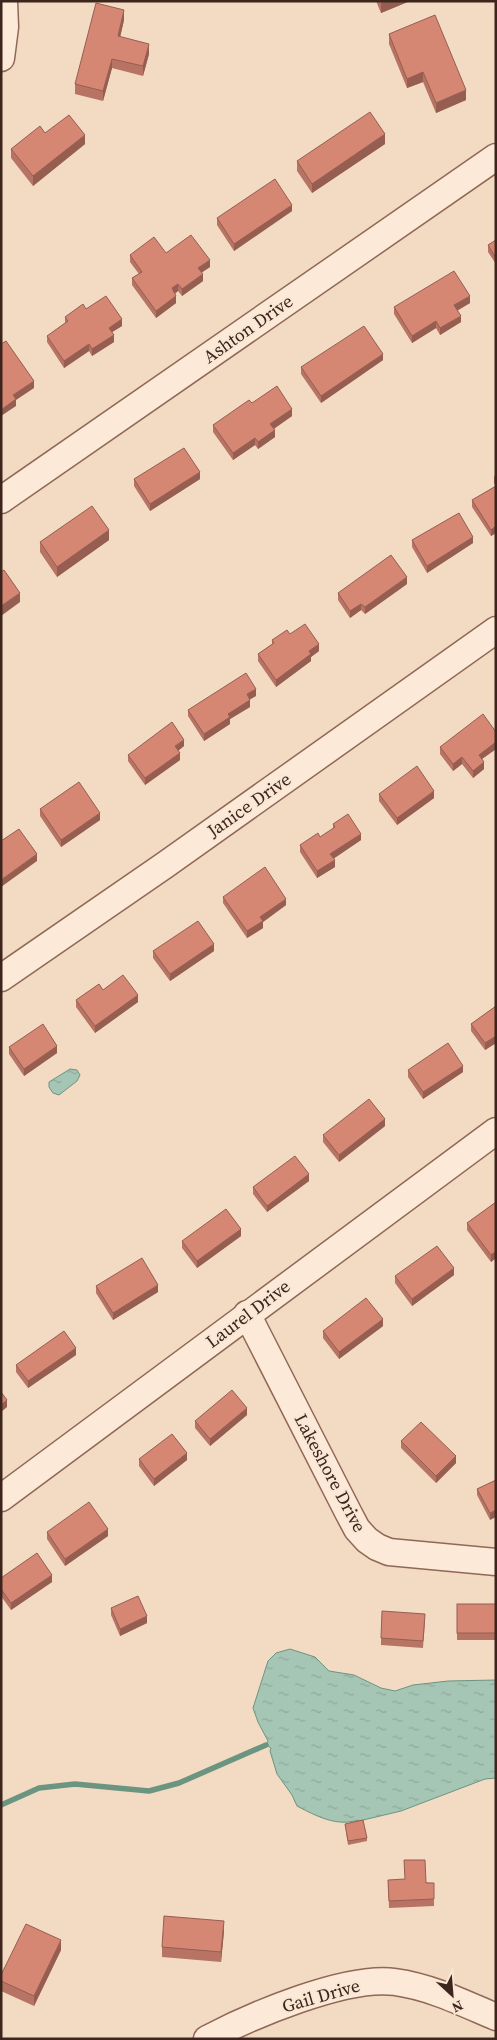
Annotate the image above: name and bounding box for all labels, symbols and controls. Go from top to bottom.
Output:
street label: Ashton Drive [198,288,298,369]
street label: Janice Drive [201,766,296,843]
street label: Laurel Drive [200,1274,295,1354]
street label: Lakeshore Drive [289,1409,372,1537]
north arrow [427,1970,477,2020]
street label: Gail Drive [279,1973,363,2019]
text: N [449,1995,467,2018]

